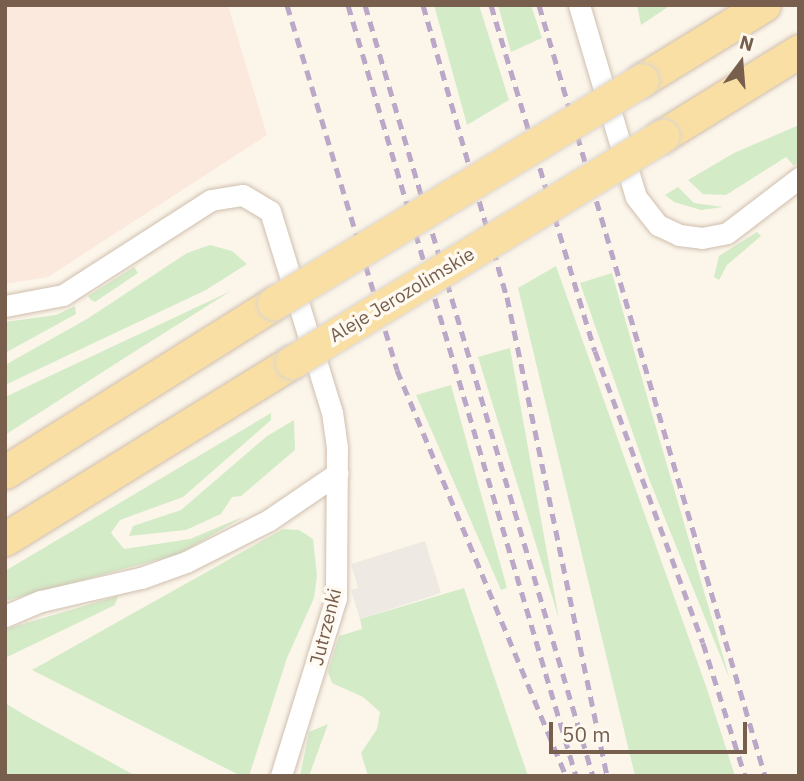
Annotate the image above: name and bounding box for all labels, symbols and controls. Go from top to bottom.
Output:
north arrow [706,28,776,98]
text: N [737,29,757,56]
street label: Aleje Jerozolimskie [325,243,479,347]
street label: Jutrzenki [305,586,347,668]
scale bar [552,708,750,752]
text: 50 m [562,720,611,748]

